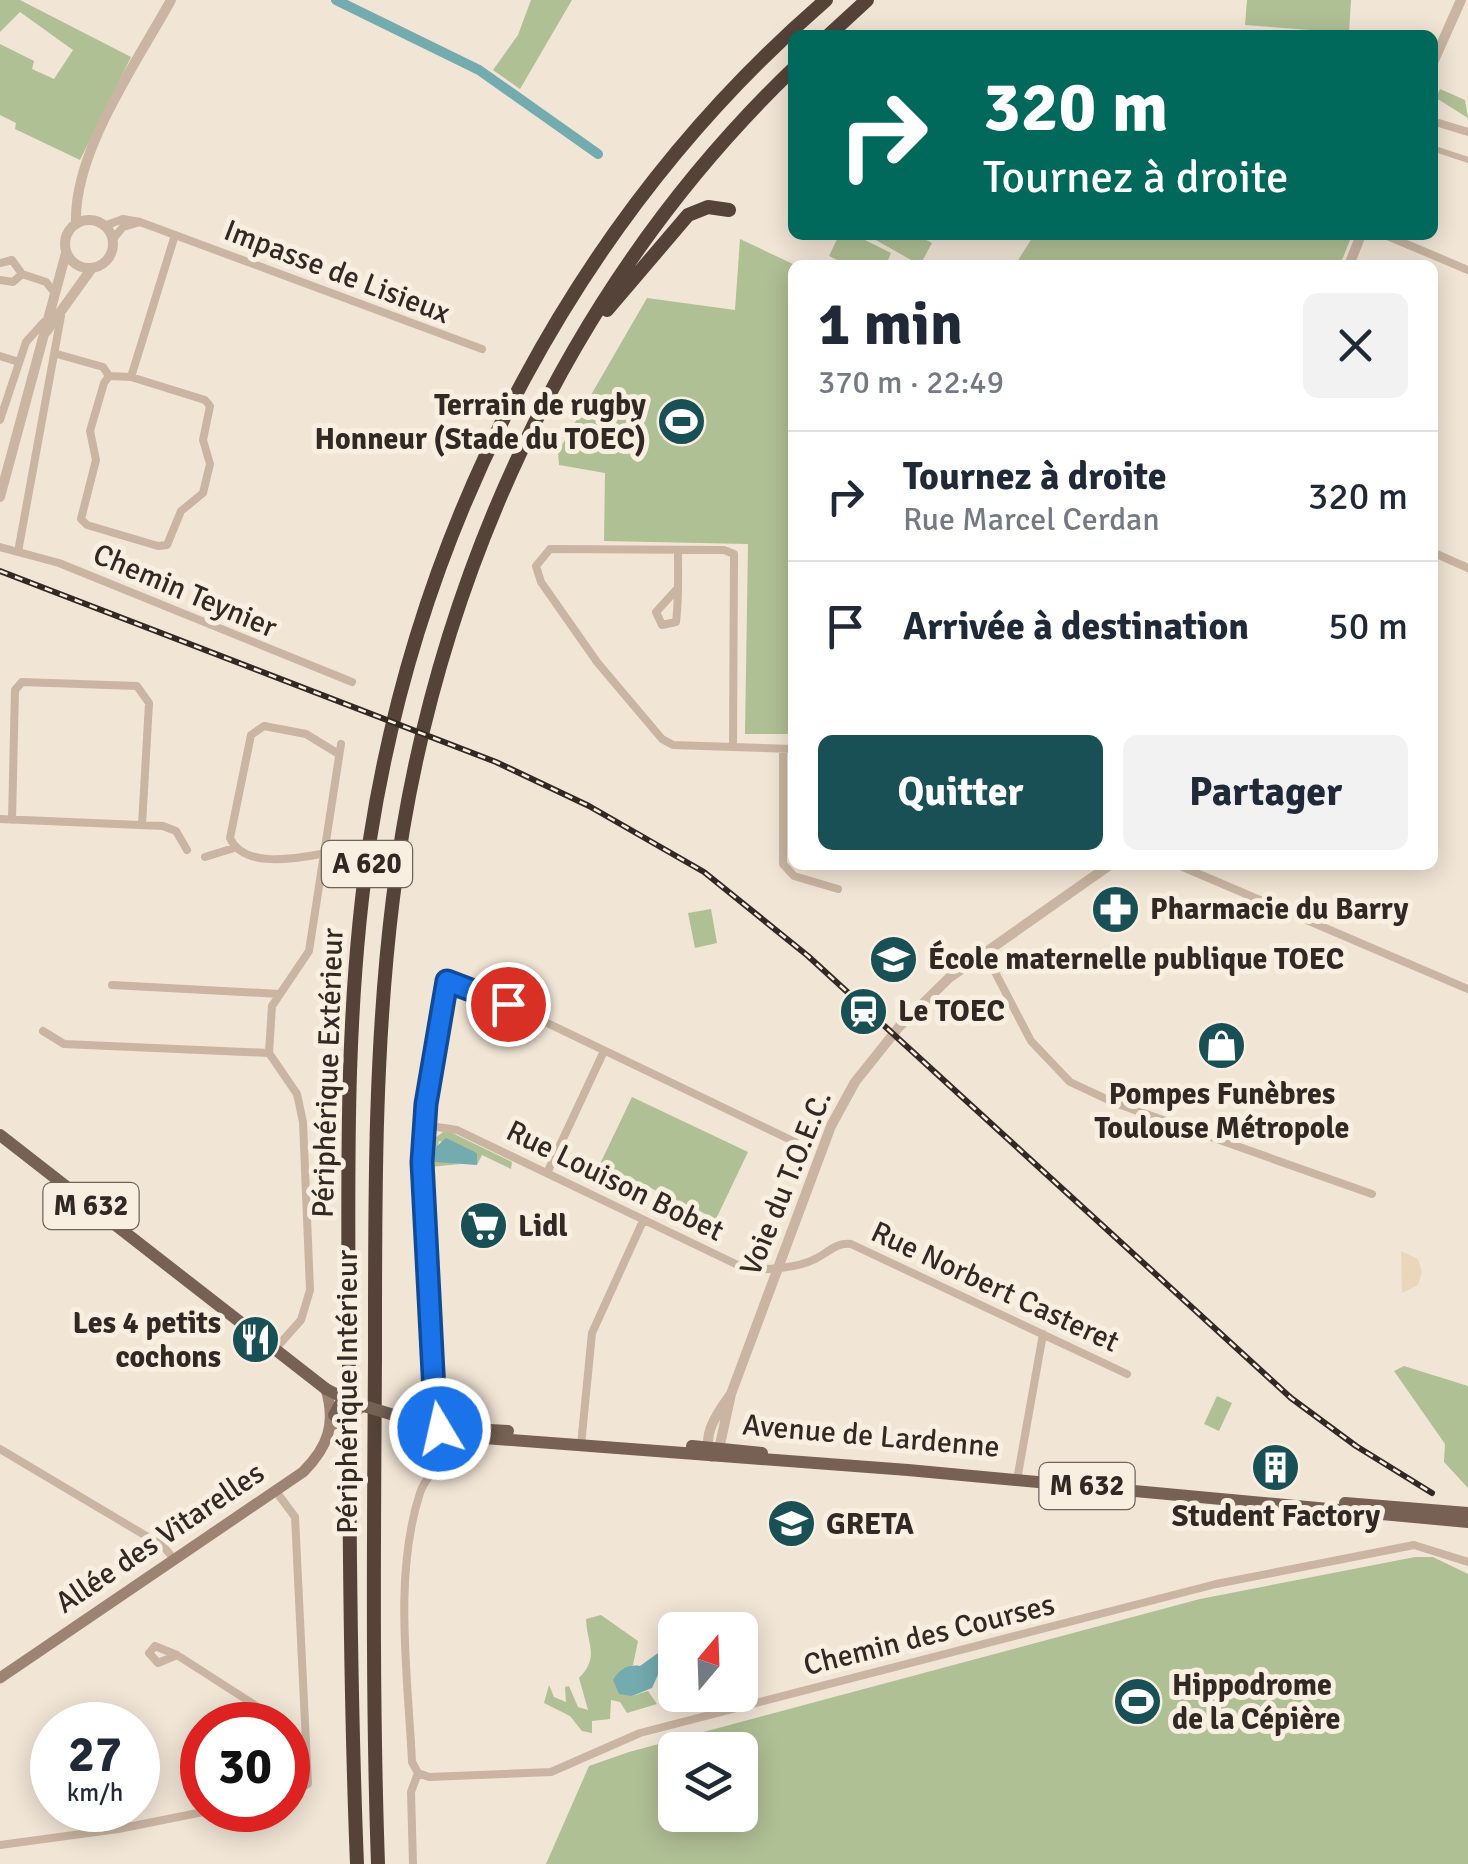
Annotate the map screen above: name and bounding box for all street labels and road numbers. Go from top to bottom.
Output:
street label: Impasse de Lisieux [219,212,455,332]
street label: Chemin Teynier [88,536,282,646]
road number: A 620 [322,841,412,887]
street label: Périphérique Extérieur [304,927,352,1219]
street label: Voie du T.O.E.C. [732,1085,840,1281]
street label: Rue Louison Bobet [500,1112,730,1250]
road number: M 632 [44,1183,138,1229]
street label: Rue Norbert Casteret [865,1213,1125,1361]
street label: Périphérique Intérieur [329,1250,366,1534]
street label: Avenue de Lardenne [741,1406,1001,1466]
street label: Allée des Vitarelles [49,1454,271,1622]
road number: M 632 [1040,1463,1134,1509]
street label: Chemin des Courses [800,1586,1058,1684]

